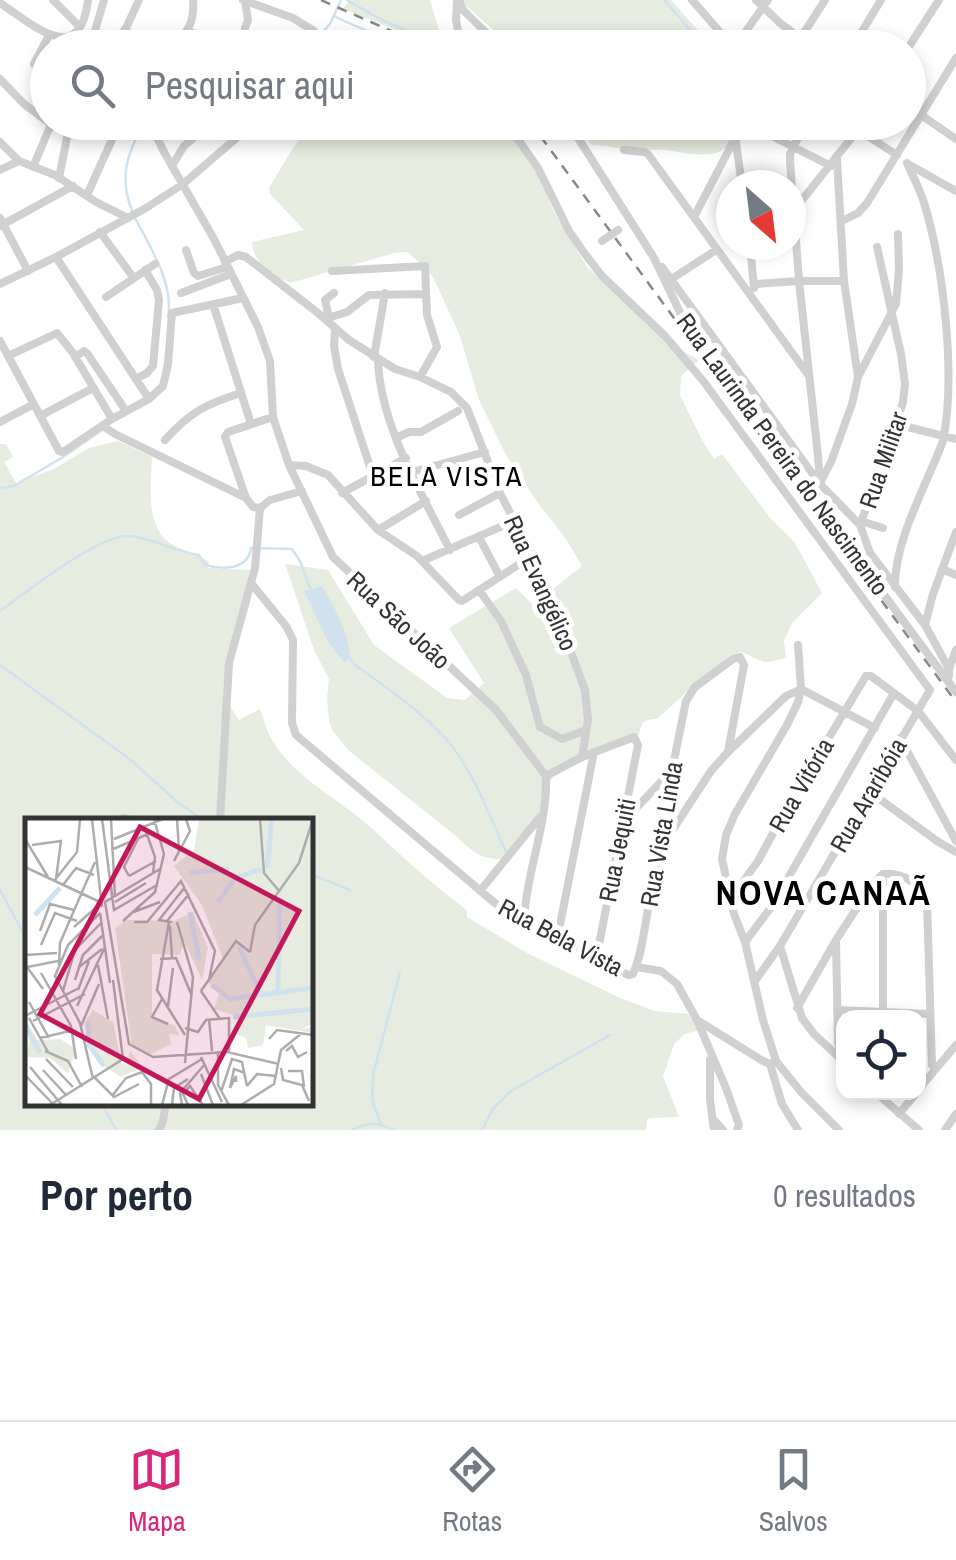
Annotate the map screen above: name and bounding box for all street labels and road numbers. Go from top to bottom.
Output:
street label: Rua Laurinda Pereira do Nascimento [669,306,897,602]
street label: Rua Militar [851,407,915,513]
street label: Rua Evangélico [496,510,586,656]
street label: Rua São João [340,563,458,677]
street label: Rua Vitória [760,731,842,838]
street label: Rua Araribóia [822,731,915,858]
street label: Rua Vista Linda [632,758,691,909]
street label: Rua Jequiti [590,795,644,905]
street label: Rua Bela Vista [493,890,630,984]

